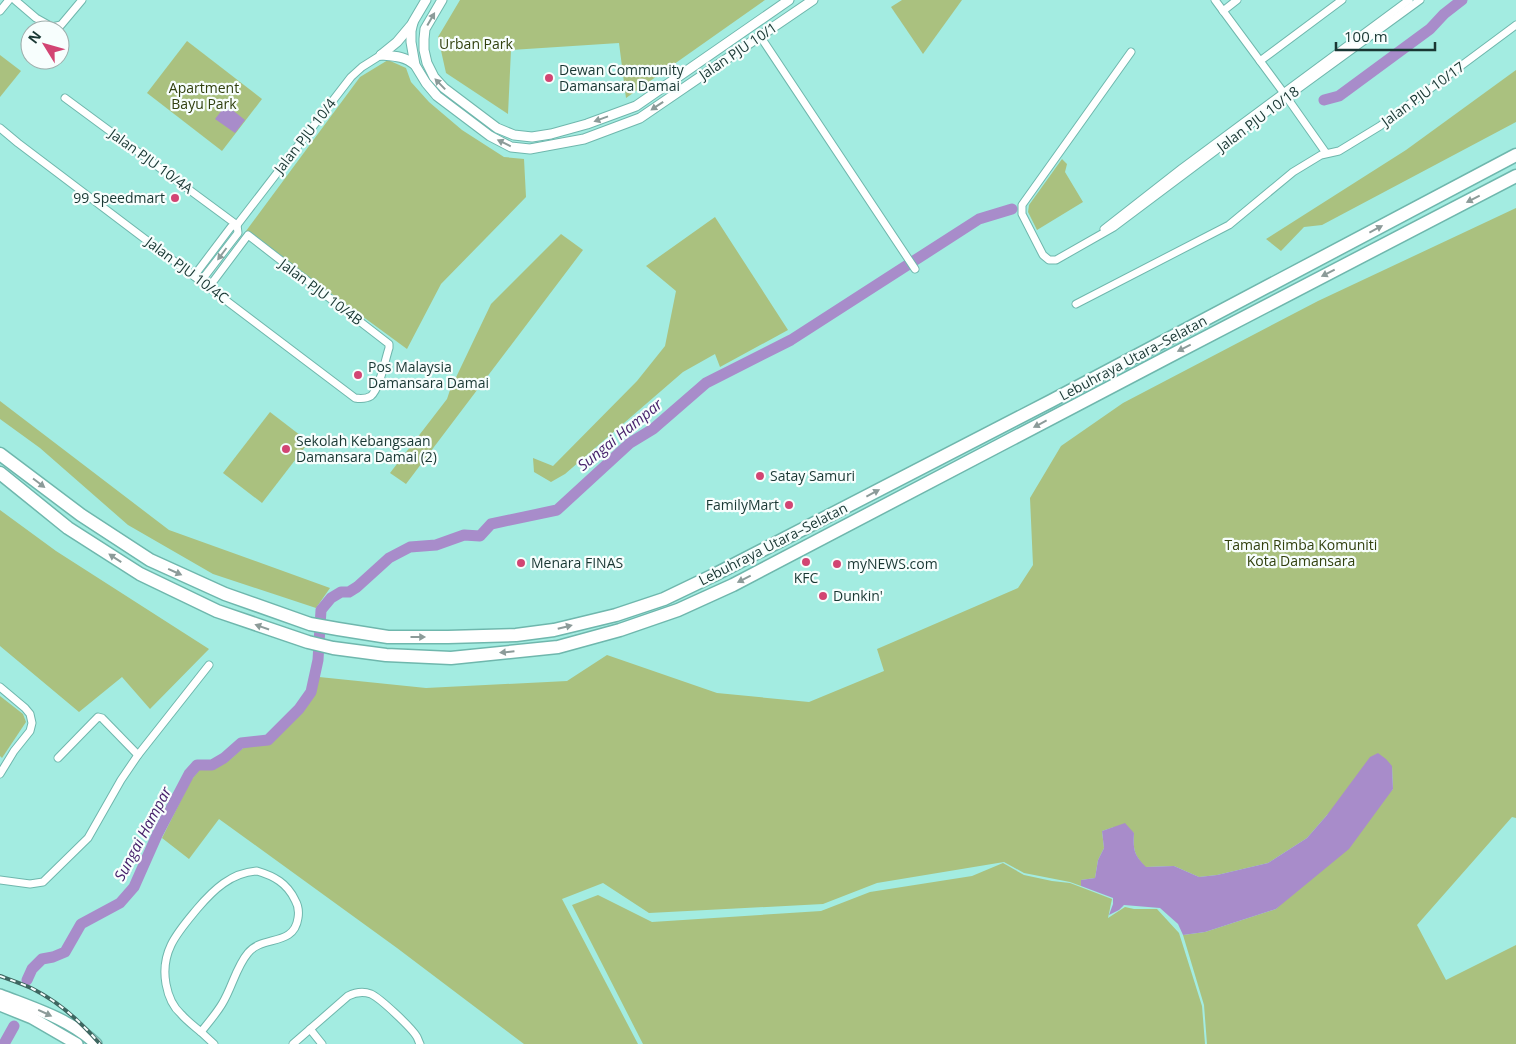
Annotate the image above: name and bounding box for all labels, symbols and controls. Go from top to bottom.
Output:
one-way arrow [426,12,435,25]
street label: Jalan PJU 10/1 [693,17,780,85]
north arrow [20,20,70,70]
scale bar [1336,20,1435,52]
text: 100 m [1344,26,1388,46]
text: N [23,27,45,47]
park label: Urban Park [439,34,514,53]
street label: Jalan PJU 10/17 [1376,57,1468,131]
place label: Dewan Community Damansara Damai [559,60,685,95]
marker: Dewan Community Damansara Damai [543,72,555,84]
park label: Apartment Bayu Park [169,78,239,113]
one-way arrow [434,78,446,90]
street label: Jalan PJU 10/18 [1211,81,1303,157]
street label: Jalan PJU 10/4 [268,94,340,179]
one-way arrow [650,101,664,111]
one-way arrow [593,115,608,123]
street label: Jalan PJU 10/4A [104,123,197,197]
one-way arrow [496,139,511,147]
place label: 99 Speedmart [73,188,165,207]
marker: 99 Speedmart [169,192,181,204]
one-way arrow [1465,195,1480,203]
one-way arrow [1369,225,1383,234]
street label: Jalan PJU 10/4C [140,231,233,307]
one-way arrow [216,247,227,260]
street label: Jalan PJU 10/4B [274,253,367,329]
one-way arrow [1321,269,1336,277]
street label: Lebuhraya Utara–Selatan [1056,311,1210,405]
one-way arrow [1177,344,1191,352]
place label: Pos Malaysia Damansara Damai [368,357,489,392]
marker: Pos Malaysia Damansara Damai [352,369,364,381]
water label: Sungai Hampar [573,393,667,475]
one-way arrow [1033,420,1048,428]
place label: Sekolah Kebangsaan Damansara Damai (2) [296,431,437,466]
marker: Sekolah Kebangsaan Damansara Damai (2) [280,443,292,455]
place label: Satay Samuri [770,466,855,485]
marker: Satay Samuri [754,470,766,482]
one-way arrow [32,478,46,488]
one-way arrow [866,489,880,497]
place label: FamilyMart [706,495,779,514]
street label: Lebuhraya Utara–Selatan [695,498,850,589]
marker: FamilyMart [783,499,795,511]
park label: Taman Rimba Komuniti Kota Damansara [1225,535,1377,570]
place label: Menara FINAS [531,553,623,572]
one-way arrow [108,554,122,563]
place label: myNEWS.com [847,554,938,573]
marker: KFC [800,556,812,568]
marker: Menara FINAS [515,557,527,569]
marker: myNEWS.com [831,558,843,570]
one-way arrow [168,568,182,576]
place label: KFC [794,568,818,587]
one-way arrow [737,575,752,583]
place label: Dunkin' [833,586,883,605]
marker: Dunkin' [817,590,829,602]
one-way arrow [254,622,269,630]
one-way arrow [557,623,572,631]
one-way arrow [410,633,426,641]
one-way arrow [499,648,515,656]
water label: Sungai Hampar [109,782,176,884]
one-way arrow [38,1009,52,1017]

